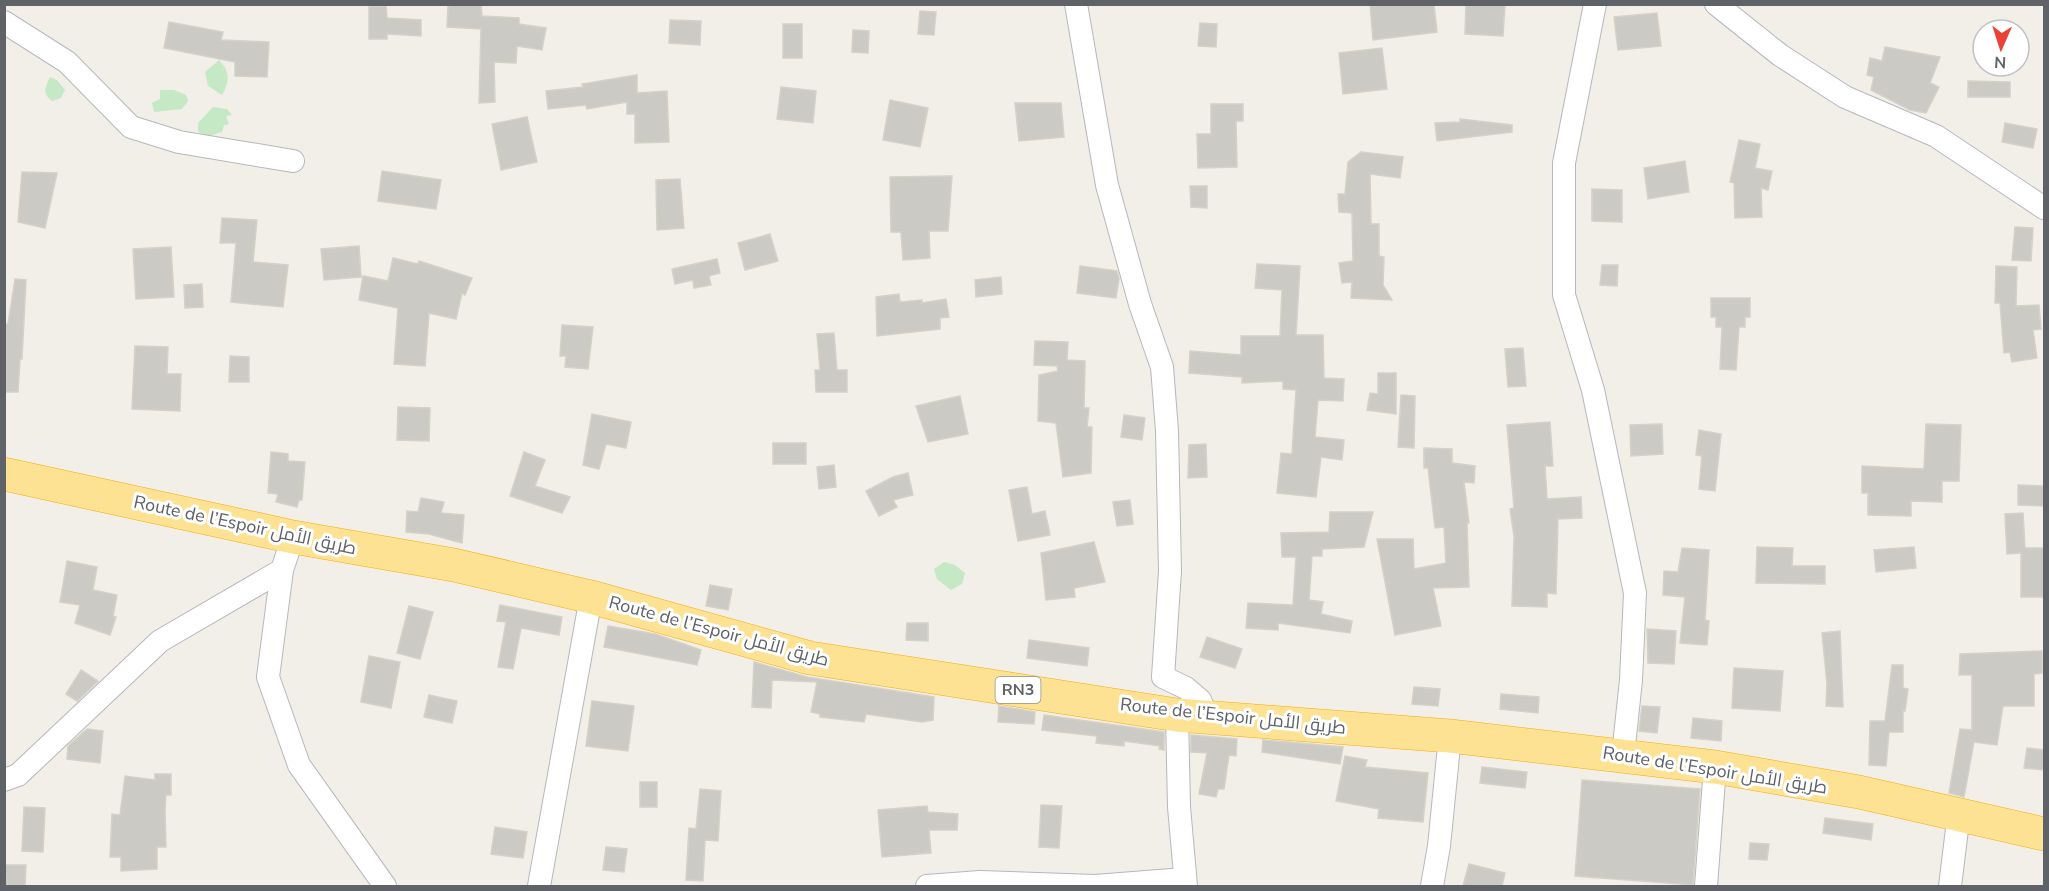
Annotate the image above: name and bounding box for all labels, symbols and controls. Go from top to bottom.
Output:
north arrow [1971,18,2031,78]
text: N [1994,51,2007,73]
street label: Route de l’Espoir طريق الأمل [132,490,358,560]
street label: Route de l’Espoir طريق الأمل [606,590,832,672]
road number: RN3 [996,677,1040,703]
street label: Route de l’Espoir طريق الأمل [1119,692,1347,740]
street label: Route de l’Espoir طريق الأمل [1601,740,1829,800]

